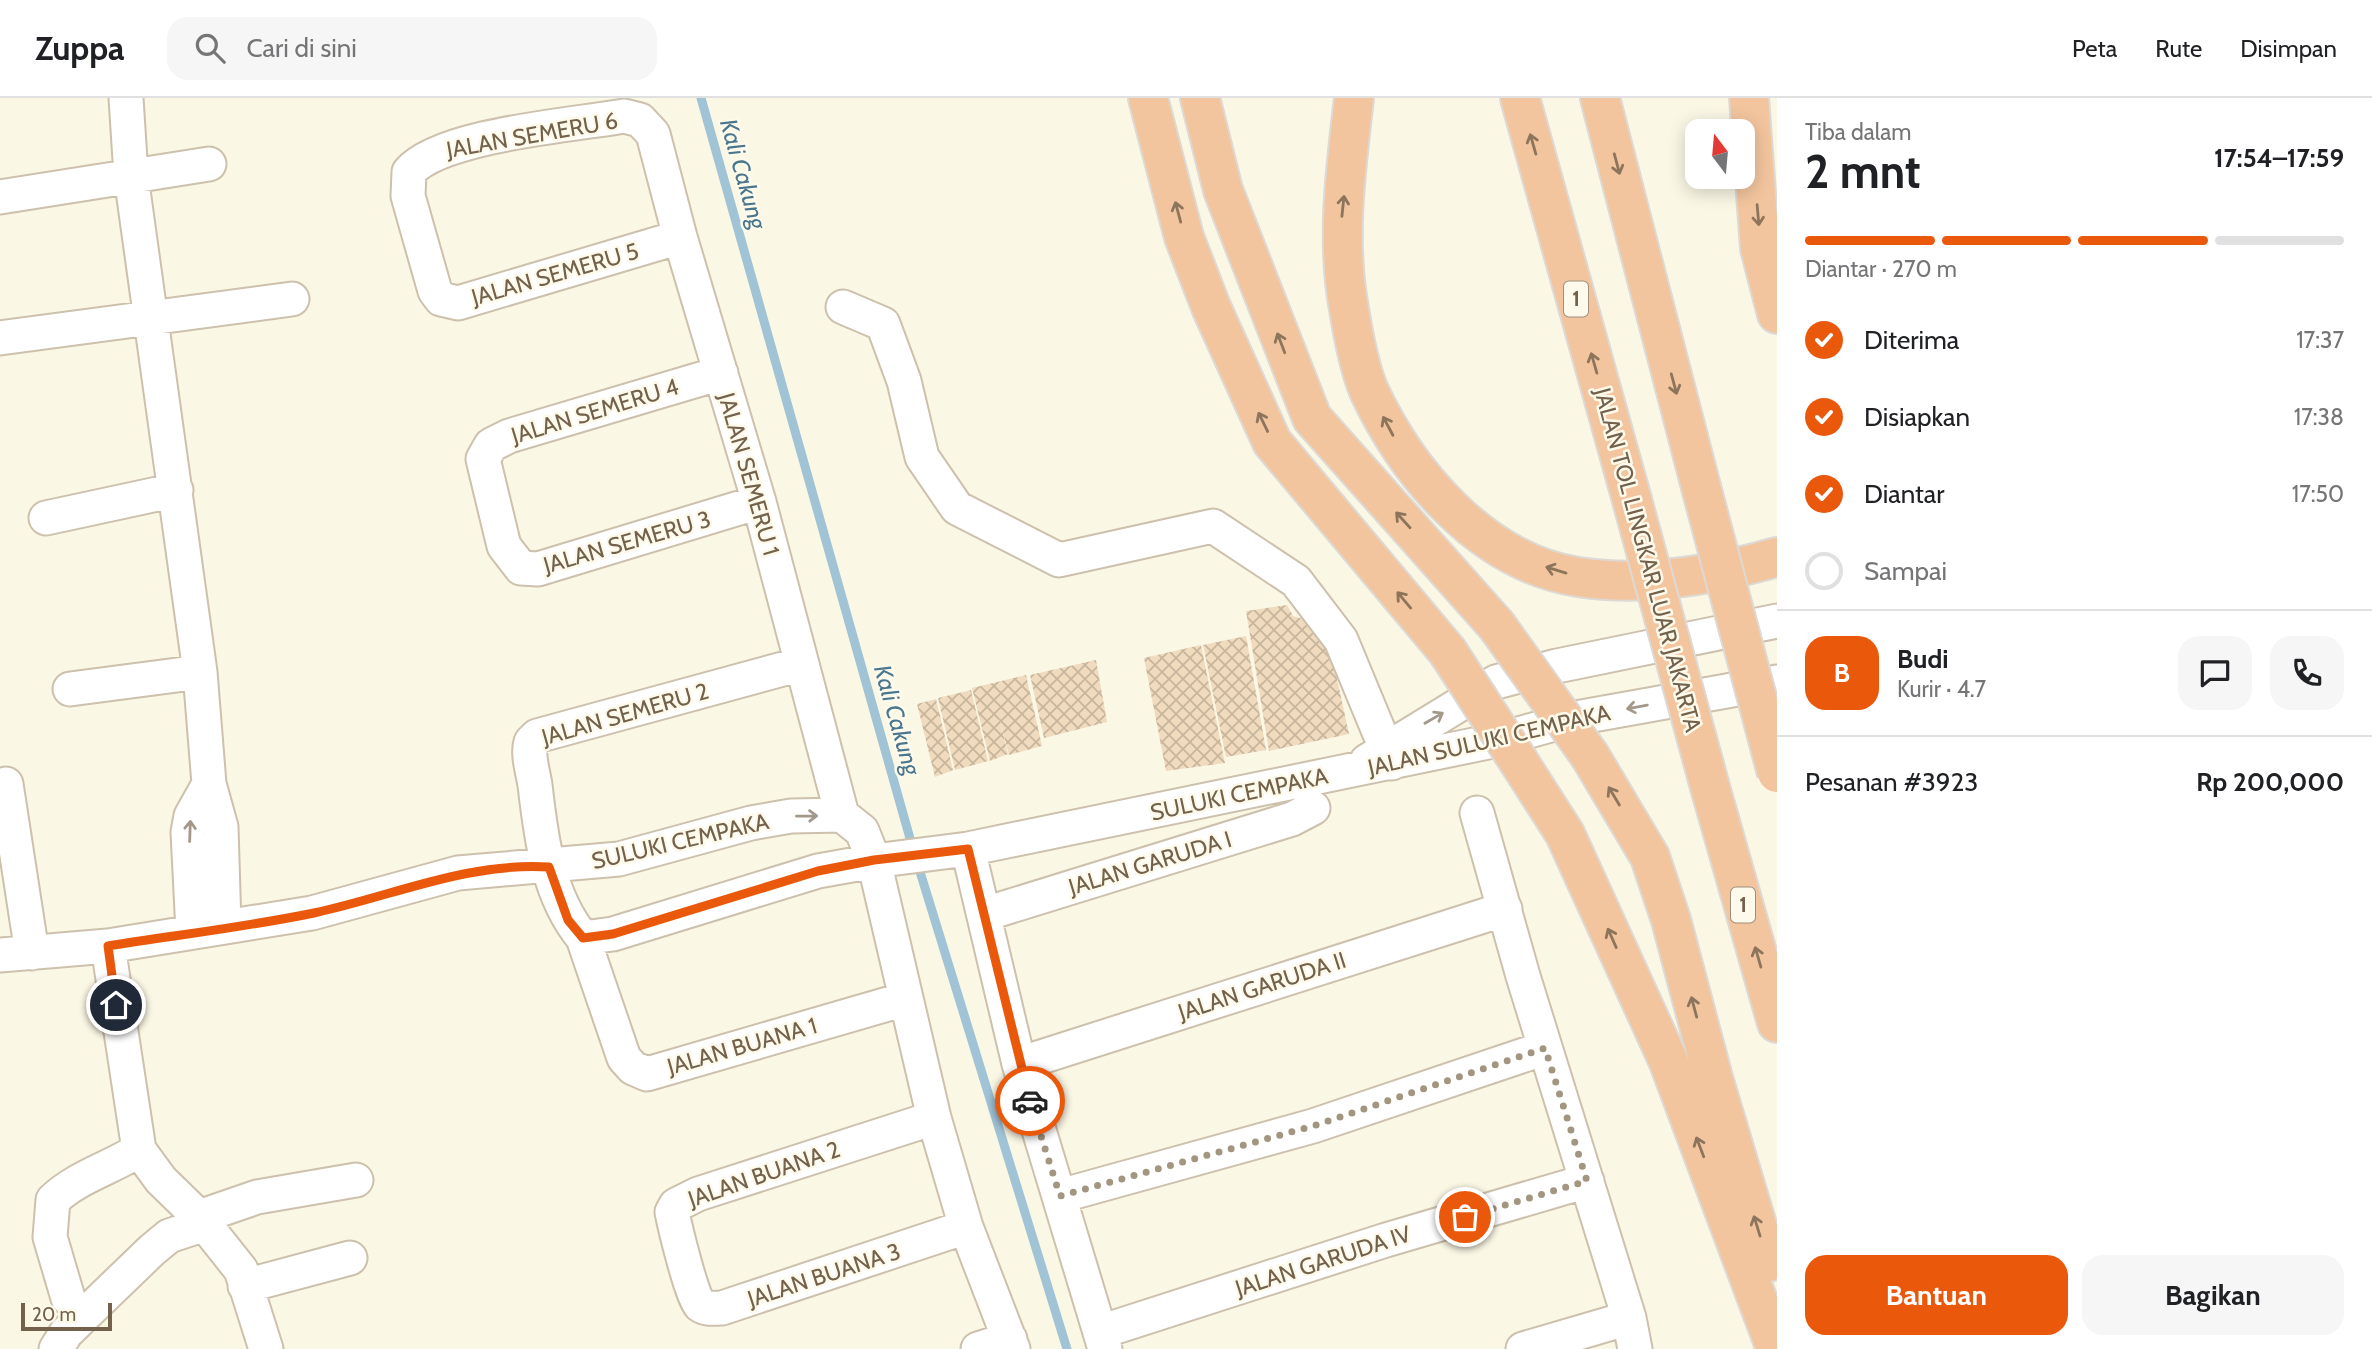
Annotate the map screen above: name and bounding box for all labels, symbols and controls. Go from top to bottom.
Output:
search box [167,17,657,80]
text: Zuppa [35,28,125,68]
icon: search [191,29,229,67]
text: Cari di sini [247,32,357,64]
text: Peta [2072,34,2117,63]
text: Rute [2155,34,2202,63]
text: Disimpan [2240,34,2337,63]
street label: JALAN SEMERU 6 [443,106,620,164]
water label: Kali Cakung [714,115,773,233]
text: Tiba dalam [1805,118,1911,146]
north arrow [1685,119,1755,189]
map controls [1685,119,1755,189]
one-way arrow [1525,134,1538,156]
text: 17:54–17:59 [2214,142,2344,174]
text: 2 mnt [1805,144,1921,200]
one-way arrow [1611,152,1624,175]
one-way arrow [1336,195,1349,218]
one-way arrow [1171,201,1184,224]
one-way arrow [1752,203,1765,226]
street label: JALAN SEMERU 5 [467,237,642,312]
text: Diantar · 270 m [1805,255,1957,283]
road number: 1 [1564,282,1588,316]
icon: check [1805,321,1843,359]
text: Diterima [1864,324,1959,356]
text: 17:37 [2296,326,2344,354]
one-way arrow [1274,333,1287,355]
one-way arrow [1587,353,1600,375]
street label: JALAN SEMERU 4 [507,372,682,450]
one-way arrow [1669,373,1682,395]
street label: JALAN TOL LINGKAR LUAR JAKARTA [1588,384,1707,735]
street label: JALAN SEMERU 1 [712,389,786,558]
icon: check [1805,398,1843,436]
text: Disiapkan [1864,401,1970,433]
text: 17:38 [2294,403,2344,431]
one-way arrow [1255,412,1269,433]
one-way arrow [1381,416,1394,437]
icon: check [1805,475,1843,513]
text: Diantar [1864,478,1945,510]
text: 17:50 [2292,480,2344,508]
street label: JALAN SEMERU 3 [539,505,714,580]
one-way arrow [1395,511,1411,529]
text: Sampai [1864,555,1947,587]
one-way arrow [1545,563,1567,576]
one-way arrow [1396,592,1412,610]
button: chat [2178,636,2252,710]
button: phone [2270,636,2344,710]
text: Budi [1897,643,1949,675]
text: B [1834,657,1850,689]
water label: Kali Cakung [868,661,927,779]
text: Kurir · 4.7 [1897,675,1986,703]
street label: JALAN SEMERU 2 [537,677,712,751]
street label: JALAN SULUKI CEMPAKA [1364,698,1613,782]
one-way arrow [1627,701,1649,714]
one-way arrow [1424,711,1444,725]
street label: SULUKI CEMPAKA [1148,761,1330,827]
text: Pesanan #3923 [1805,766,1978,798]
text: Rp 200,000 [2196,766,2344,798]
one-way arrow [1606,787,1620,807]
street label: SULUKI CEMPAKA [589,807,771,875]
one-way arrow [795,809,818,822]
one-way arrow [183,820,197,843]
street label: JALAN GARUDA I [1064,825,1235,901]
road number: 1 [1731,888,1755,922]
one-way arrow [1605,928,1618,949]
street label: JALAN GARUDA II [1174,946,1349,1027]
one-way arrow [1751,946,1764,968]
pin [86,975,146,1035]
icon: home [97,986,135,1024]
one-way arrow [1687,996,1700,1018]
street label: JALAN BUANA 1 [663,1011,820,1081]
courier [995,1066,1065,1136]
icon: car [1011,1082,1049,1120]
street label: JALAN BUANA 2 [683,1135,844,1213]
one-way arrow [1693,1137,1706,1159]
pin [1435,1187,1495,1247]
icon: bag [1446,1198,1484,1236]
one-way arrow [1750,1215,1763,1237]
street label: JALAN GARUDA IV [1231,1219,1414,1303]
street label: JALAN BUANA 3 [743,1237,904,1313]
button: Bantuan [1805,1255,2068,1335]
button: Bagikan [2082,1255,2344,1335]
scale bar [21,1300,112,1332]
text: 20 m [32,1303,76,1326]

